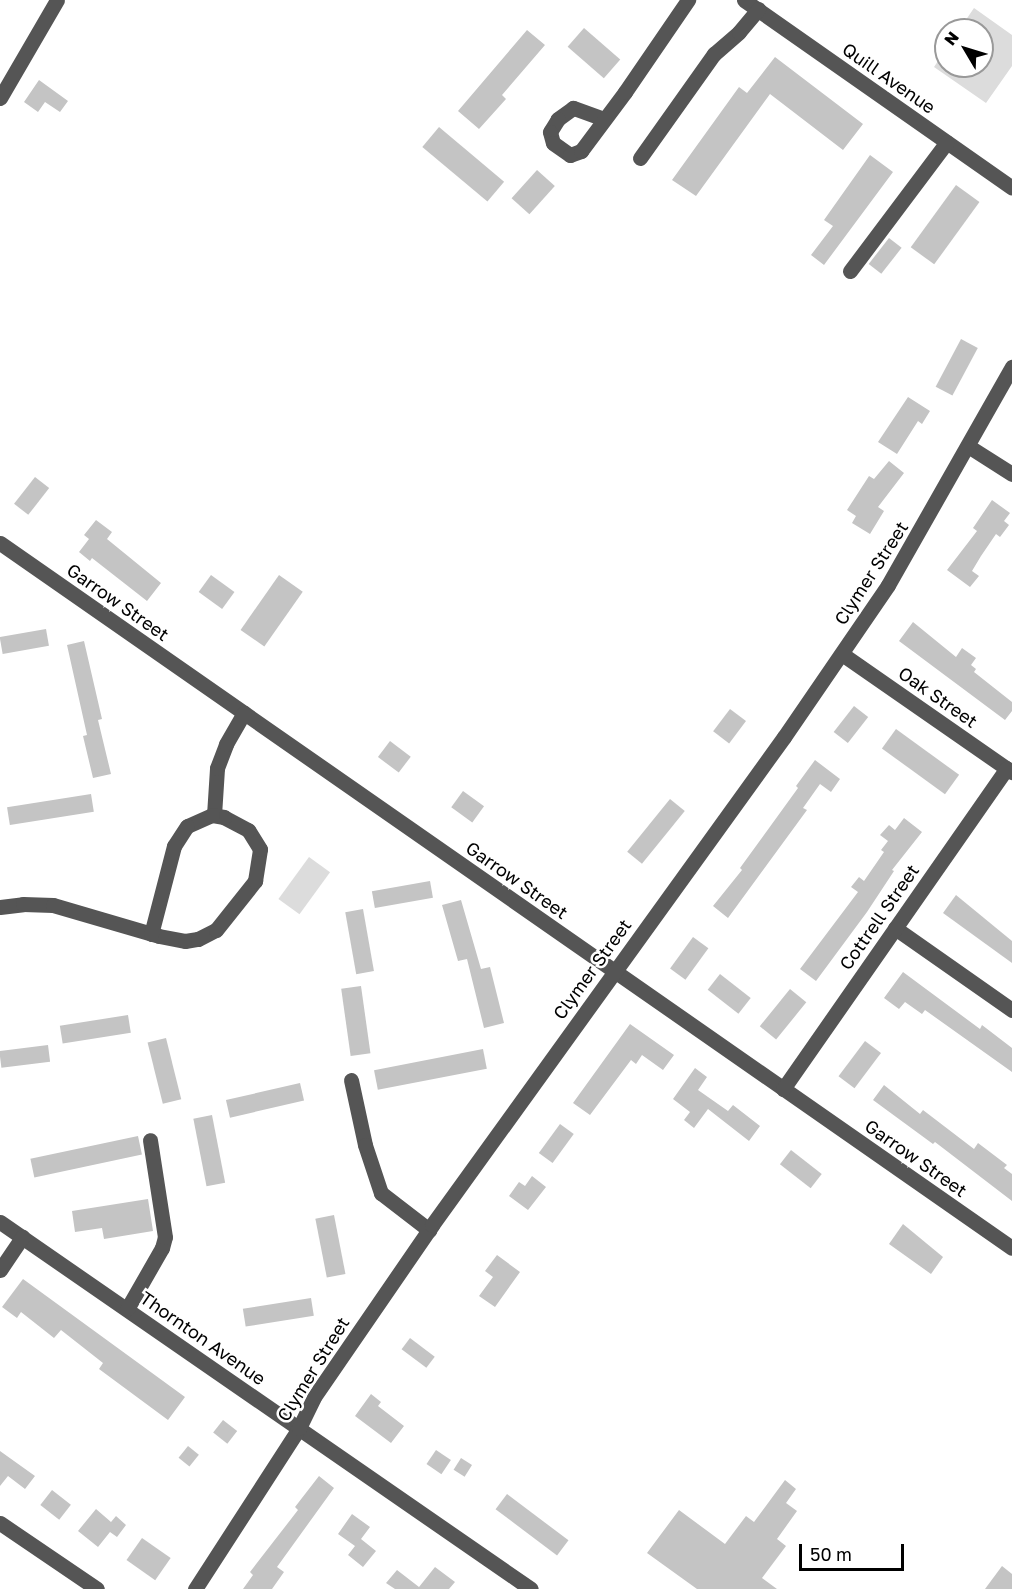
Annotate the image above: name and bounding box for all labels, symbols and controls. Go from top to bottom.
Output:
north arrow [934,18,994,78]
text: N [940,27,963,49]
street label: Quill Avenue [838,38,940,118]
street label: Clymer Street [830,517,912,629]
street label: Garrow Street [63,559,173,645]
street label: Oak Street [894,662,982,732]
street label: Garrow Street [462,837,572,923]
street label: Cottrell Street [835,860,923,974]
street label: Clymer Street [548,915,636,1023]
street label: Garrow Street [861,1115,971,1201]
street label: Thornton Avenue [136,1287,270,1389]
street label: Clymer Street [272,1313,354,1425]
scale bar [802,1532,907,1570]
text: 50 m [810,1543,852,1565]

